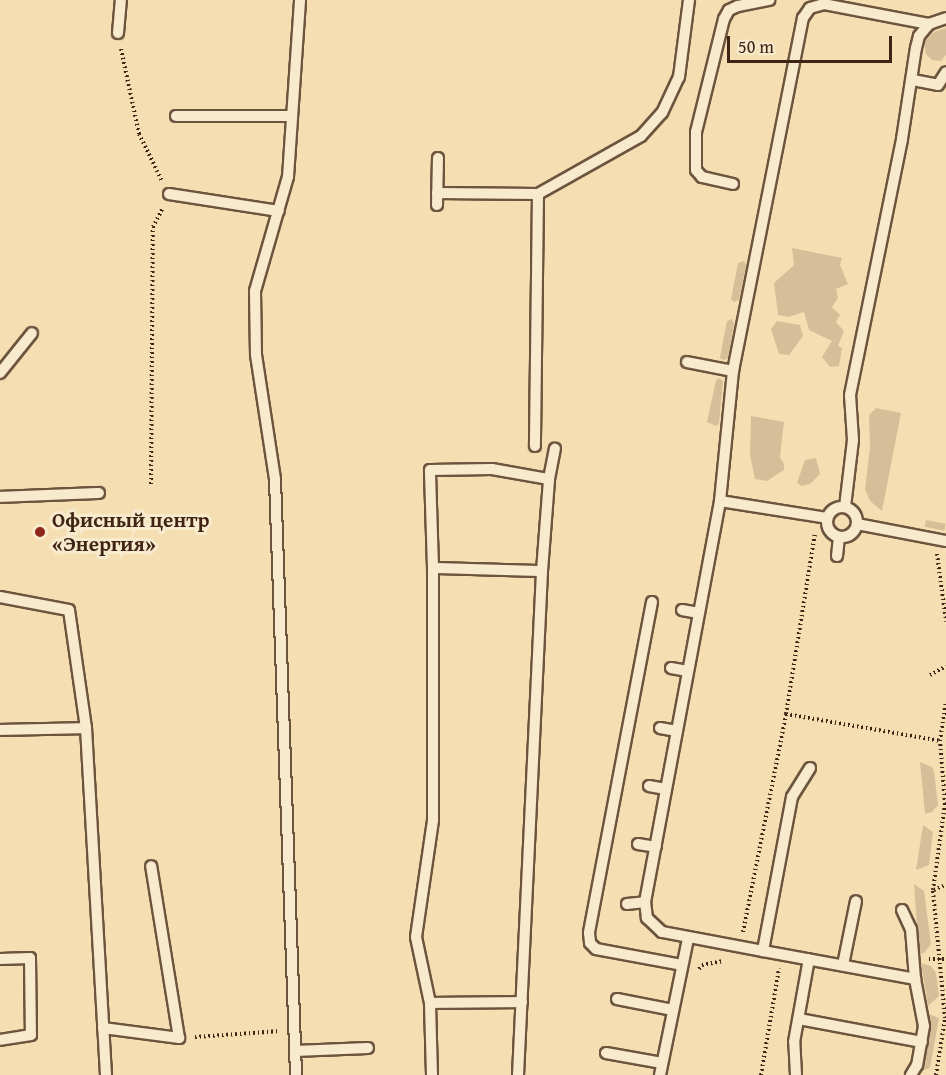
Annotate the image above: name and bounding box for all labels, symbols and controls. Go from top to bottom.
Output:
scale bar [730,24,895,62]
text: 50 m [738,33,774,60]
place label: Офисный центр «Энергия» [52,507,209,557]
marker: Офисный центр «Энергия» [33,525,47,539]

